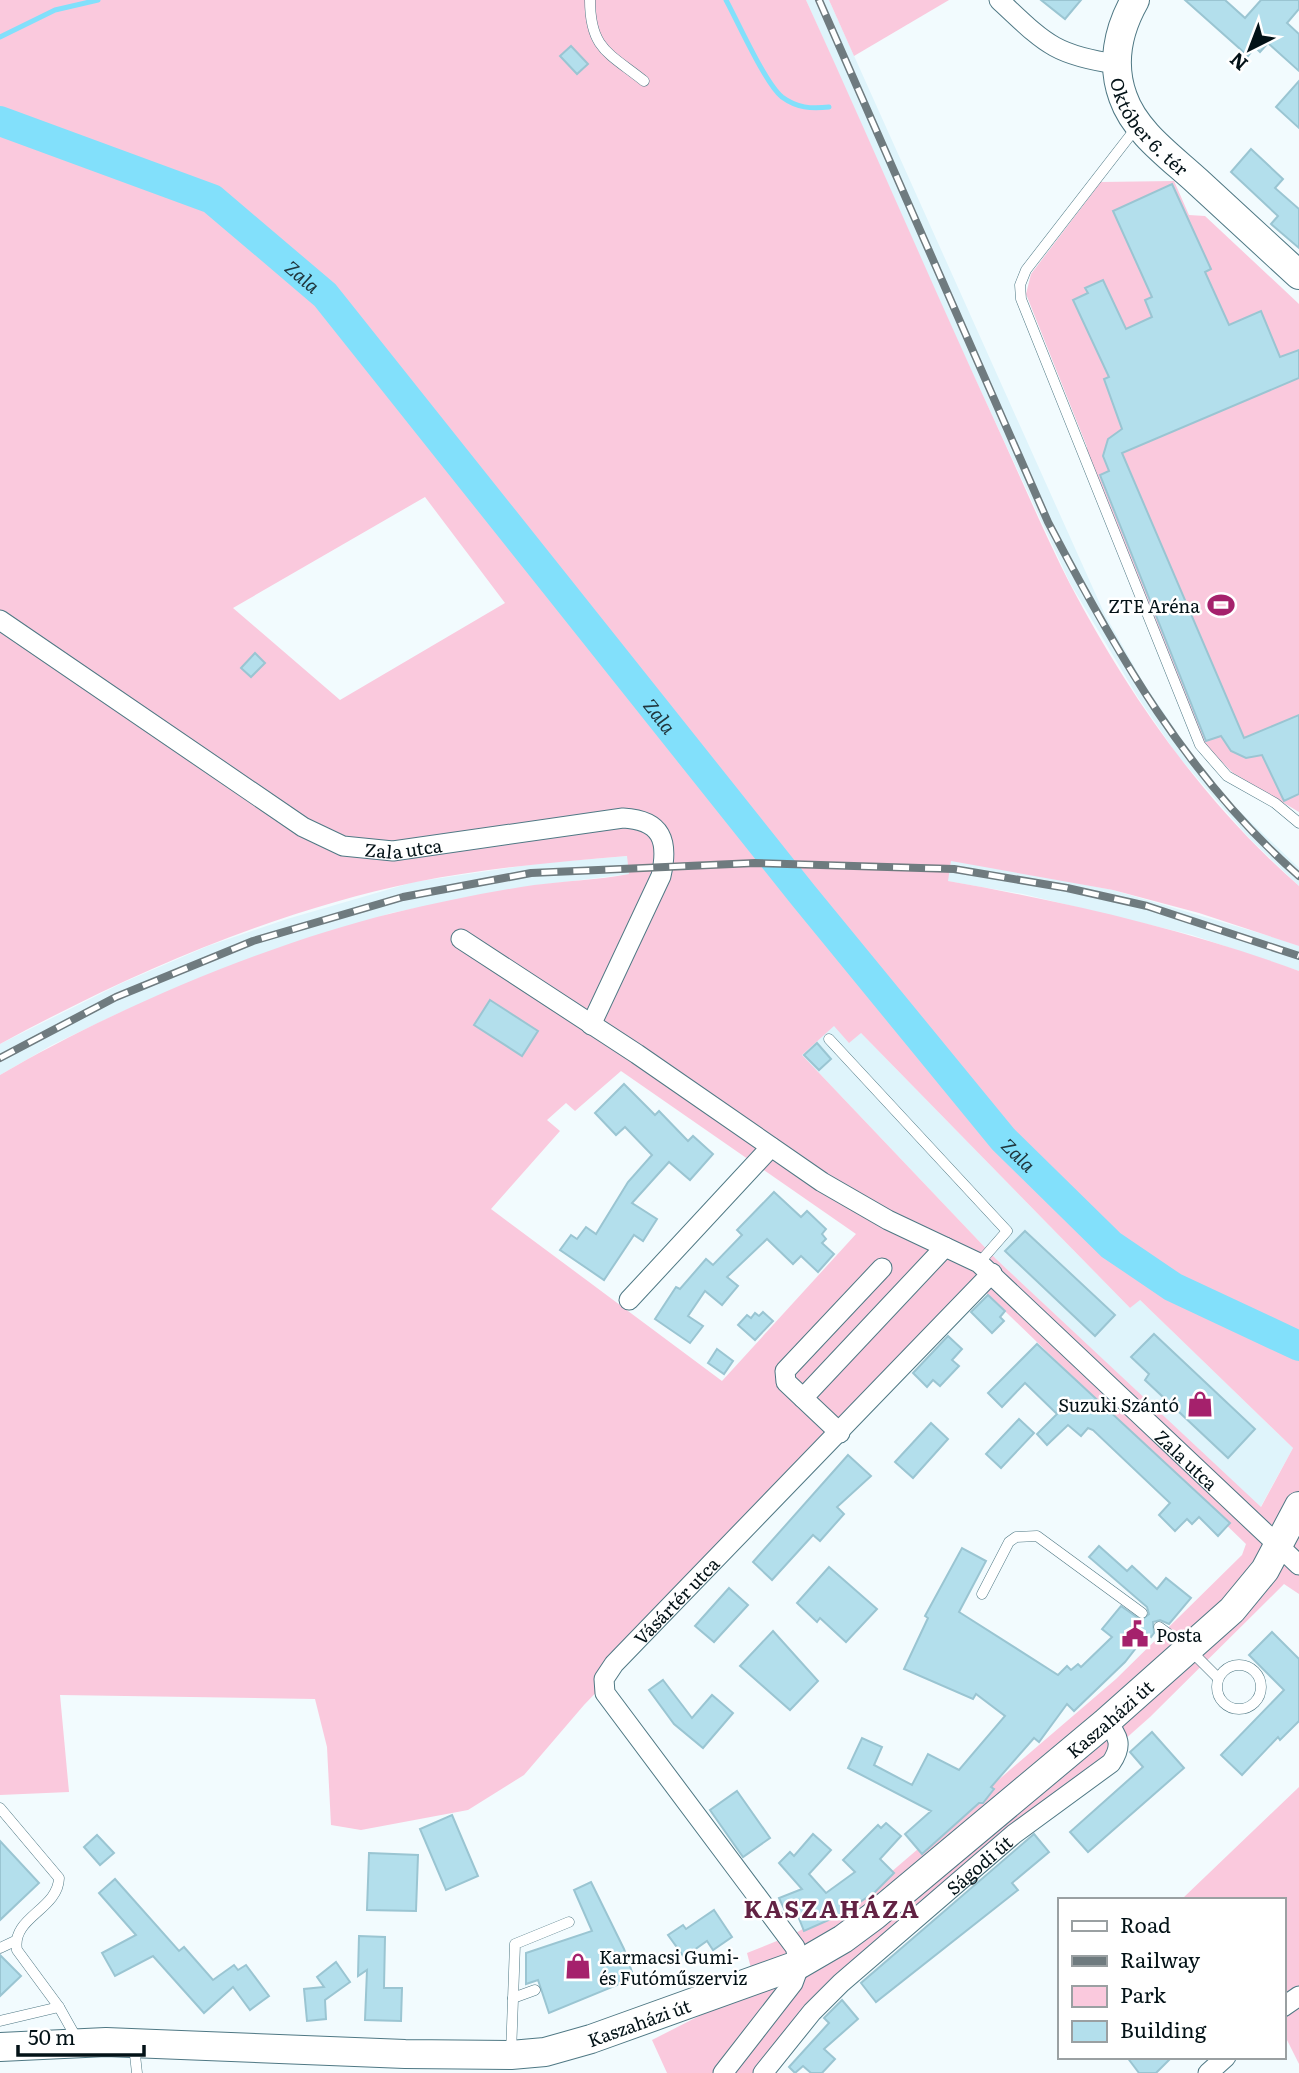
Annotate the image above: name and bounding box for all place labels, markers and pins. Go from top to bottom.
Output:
sports icon: ZTE Aréna [1206,590,1236,620]
place label: ZTE Aréna [1108,592,1200,619]
shop icon: Suzuki Szántó [1185,1389,1215,1419]
place label: Suzuki Szántó [1058,1391,1179,1418]
public building icon: Posta [1120,1619,1150,1649]
place label: Posta [1156,1621,1202,1648]
place label: Karmacsi Gumi- és Futóműszerviz [599,1943,747,1991]
shop icon: Karmacsi Gumi- és Futóműszerviz [563,1951,593,1981]

